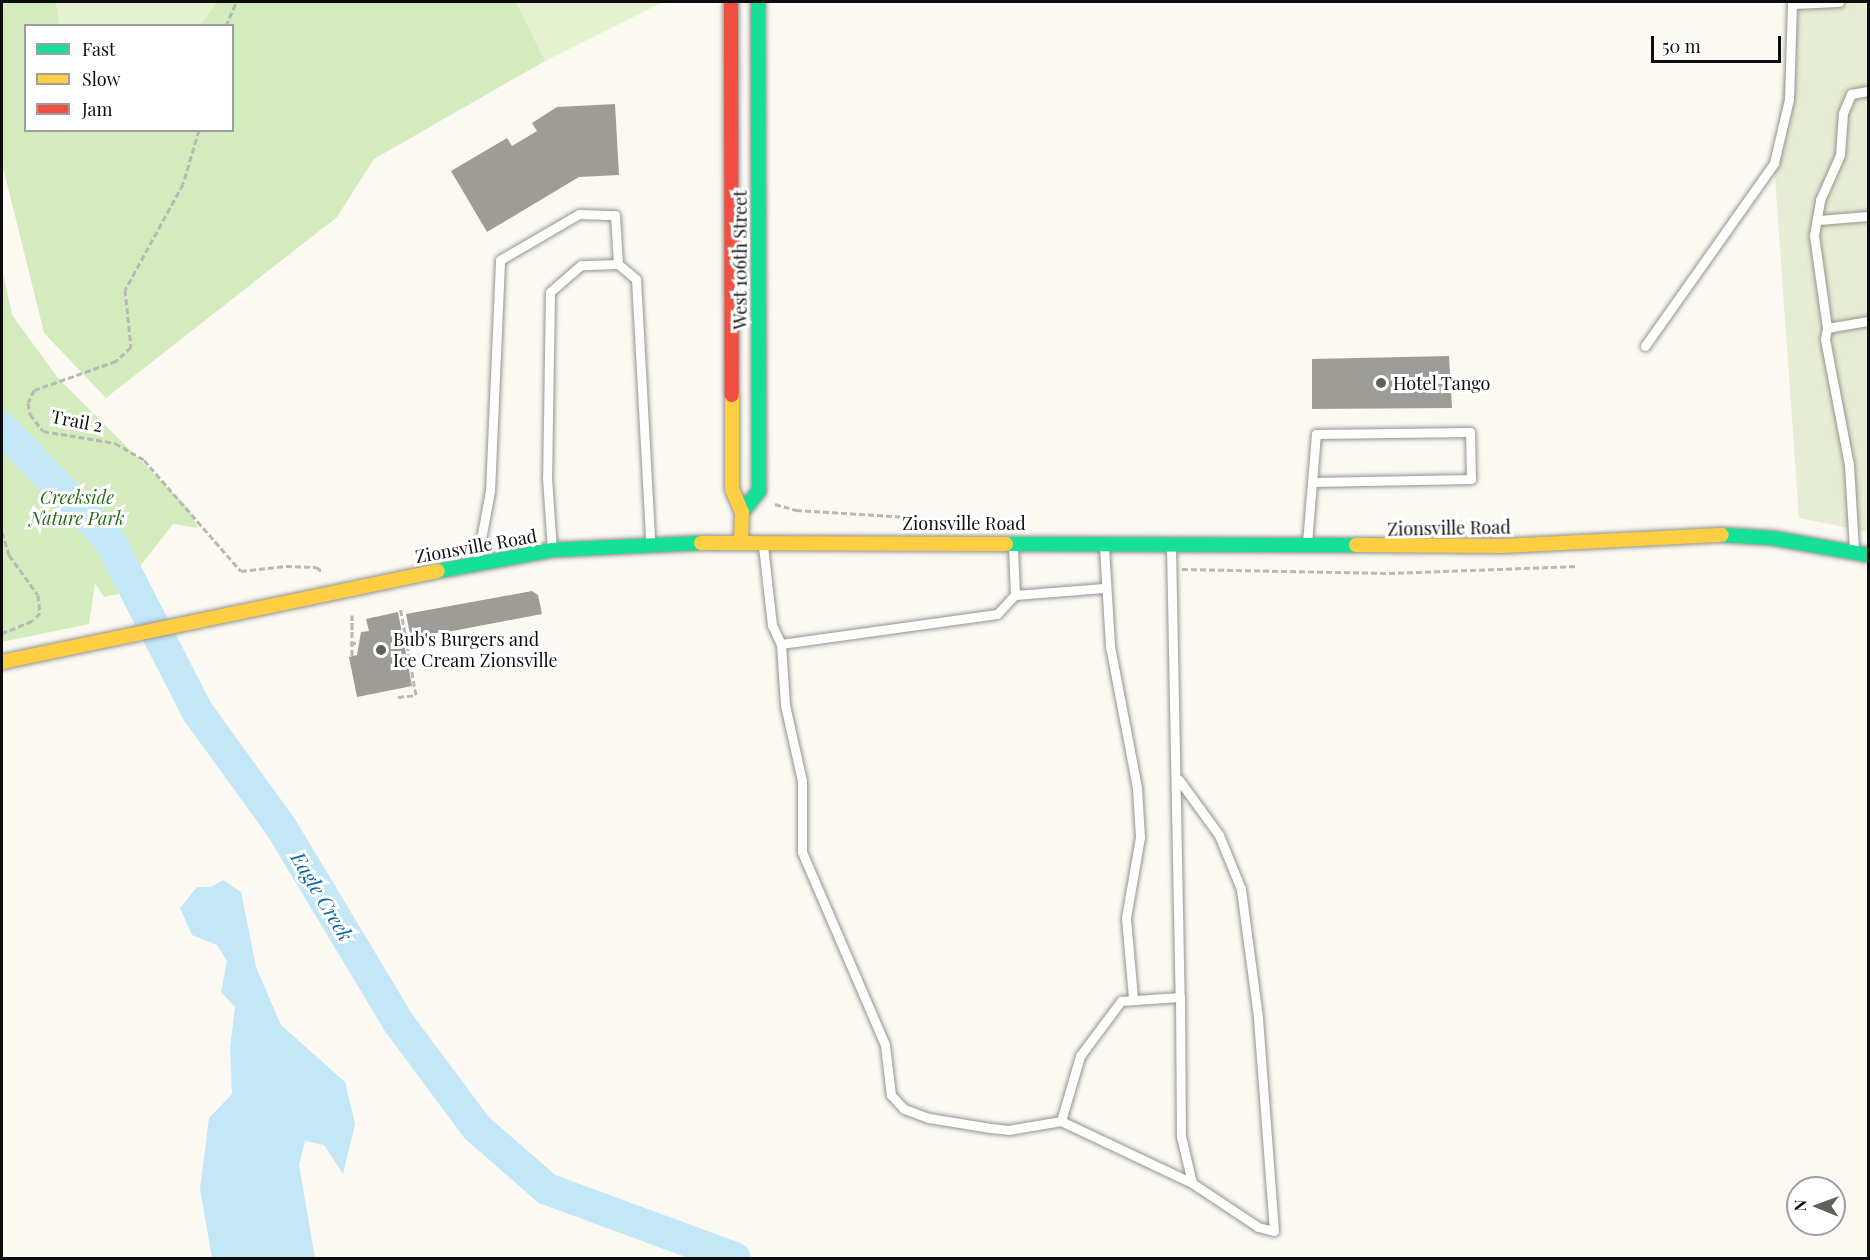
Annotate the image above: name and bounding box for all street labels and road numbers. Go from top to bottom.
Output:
street label: West 106th Street [729,190,751,330]
street label: Trail 2 [50,405,104,437]
street label: Zionsville Road [902,512,1026,534]
street label: Zionsville Road [1387,516,1511,540]
street label: Zionsville Road [413,525,539,567]

